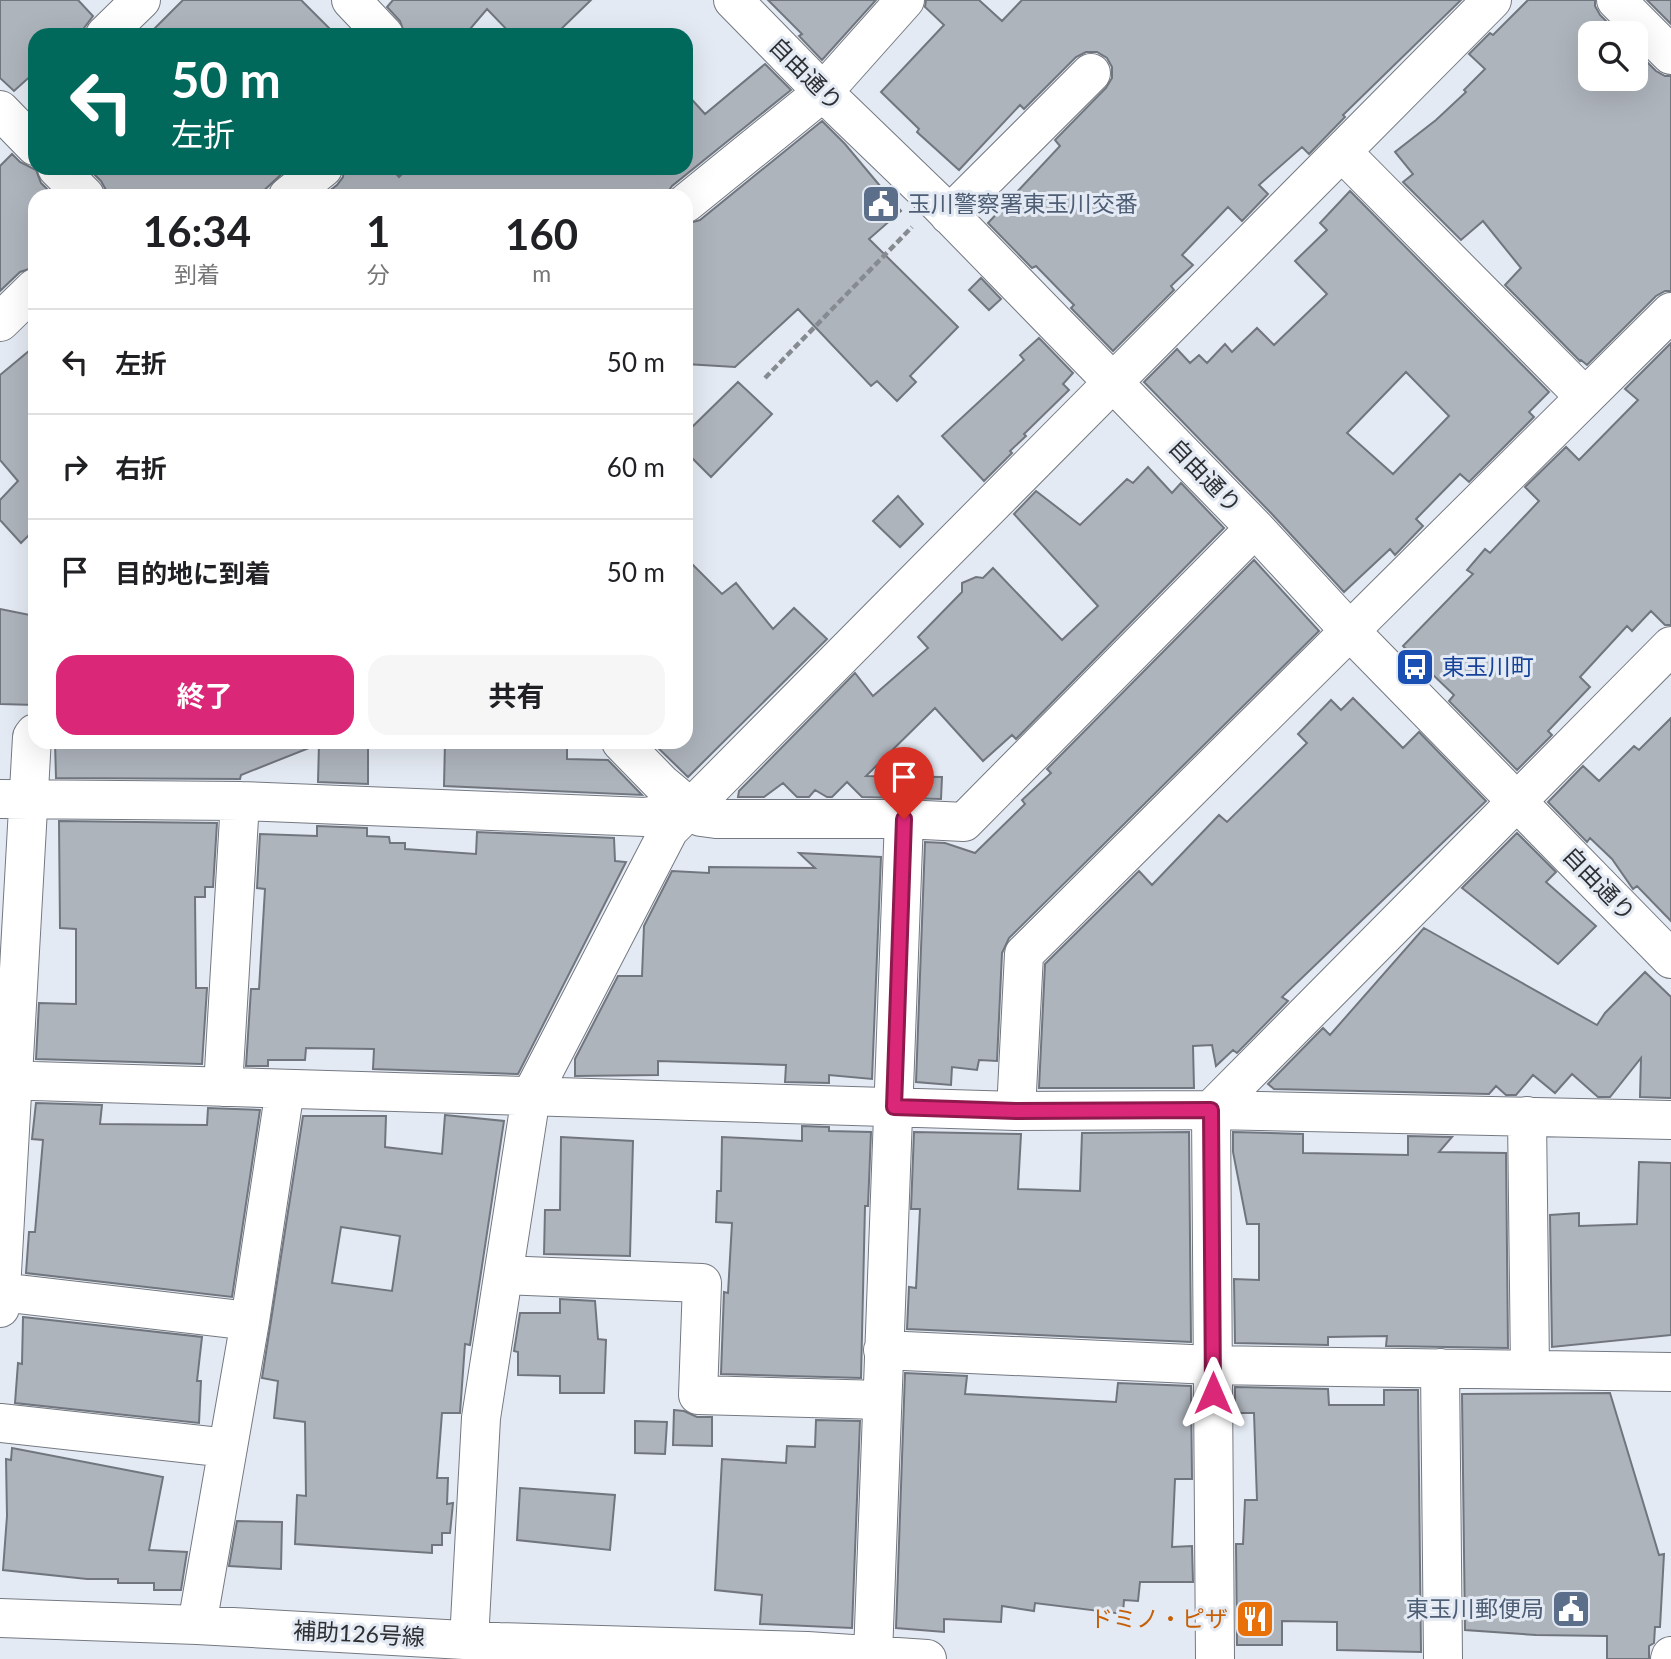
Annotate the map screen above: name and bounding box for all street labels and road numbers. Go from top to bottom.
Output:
street label: 自由通り [764,31,849,116]
street label: 自由通り [1164,432,1248,518]
street label: 自由通り [1558,840,1642,926]
street label: 補助126号線 [292,1616,426,1650]

